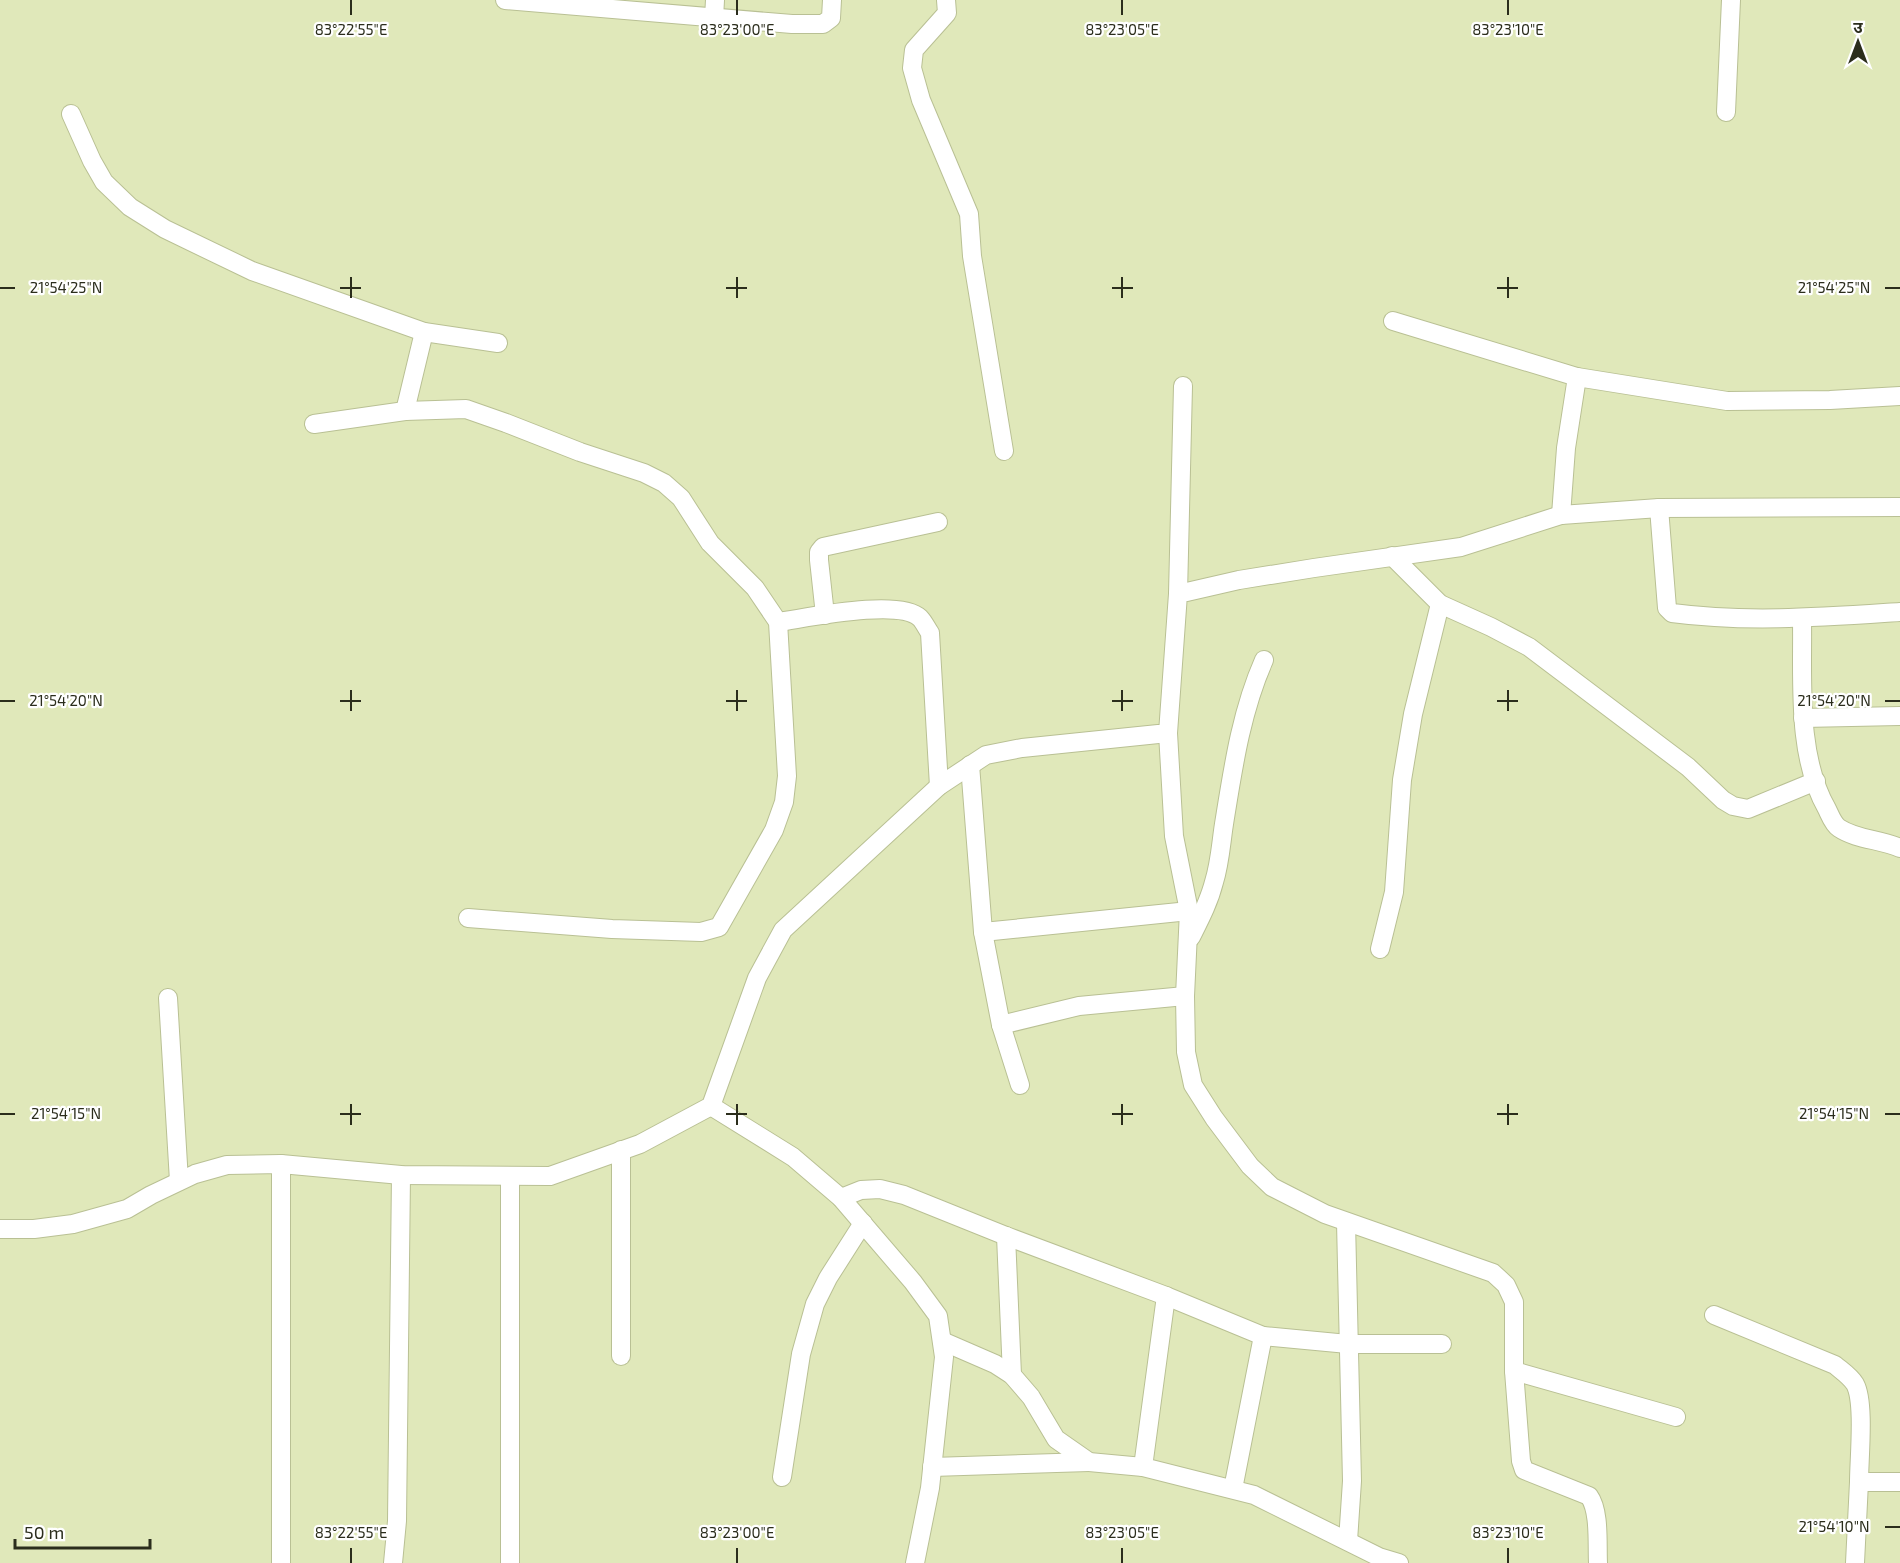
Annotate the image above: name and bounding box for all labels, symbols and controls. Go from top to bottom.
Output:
north arrow [1828,12,1888,72]
text: उ [1853,17,1863,36]
text: 83°22'55"E [315,20,387,38]
text: 83°23'00"E [700,20,774,38]
text: 83°23'05"E [1085,20,1159,38]
text: 83°23'10"E [1472,20,1544,38]
text: 21°54'25"N [30,278,102,296]
text: 21°54'25"N [1798,278,1870,296]
text: 21°54'20"N [29,691,103,709]
text: 21°54'20"N [1797,691,1871,709]
text: 21°54'15"N [31,1104,101,1122]
text: 21°54'15"N [1799,1104,1869,1122]
scale bar [15,1512,150,1550]
text: 21°54'10"N [1798,1517,1870,1535]
text: 50 m [24,1521,64,1543]
text: 83°22'55"E [315,1523,387,1541]
text: 83°23'00"E [700,1523,774,1541]
text: 83°23'05"E [1085,1523,1159,1541]
text: 83°23'10"E [1472,1523,1544,1541]

